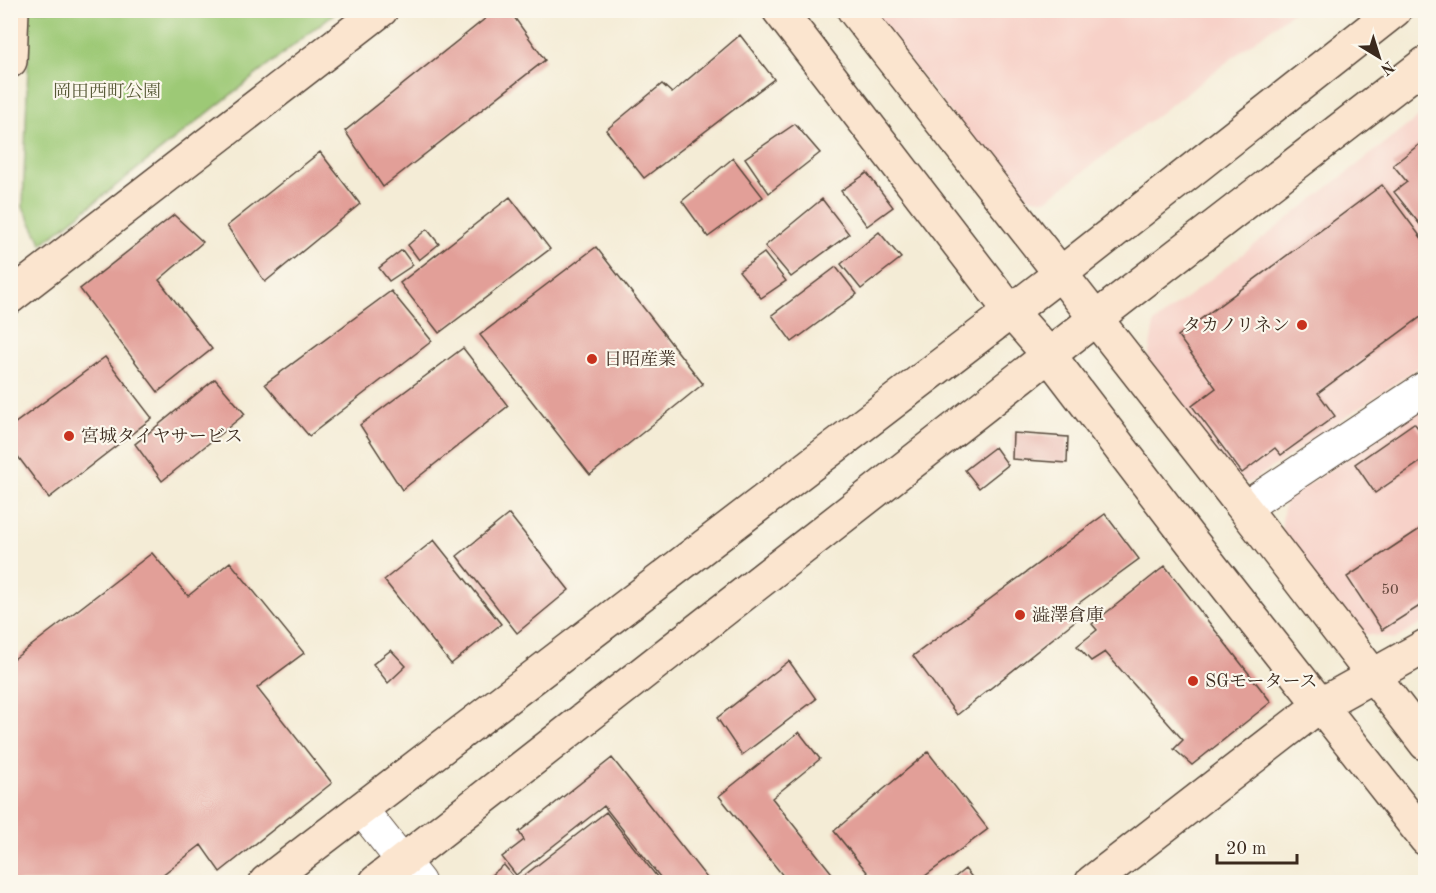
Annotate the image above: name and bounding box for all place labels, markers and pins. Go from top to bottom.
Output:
place label: タカノリネン [1183,316,1290,335]
marker: タカノリネン [1295,318,1309,332]
place label: 日昭産業 [604,349,676,369]
marker: 日昭産業 [585,352,599,366]
place label: 宮城タイヤサービス [81,426,243,446]
marker: 宮城タイヤサービス [62,429,76,443]
place label: 澁澤倉庫 [1032,605,1104,625]
marker: 澁澤倉庫 [1013,608,1027,622]
place label: SGモータース [1205,673,1318,691]
marker: SGモータース [1186,674,1200,688]

